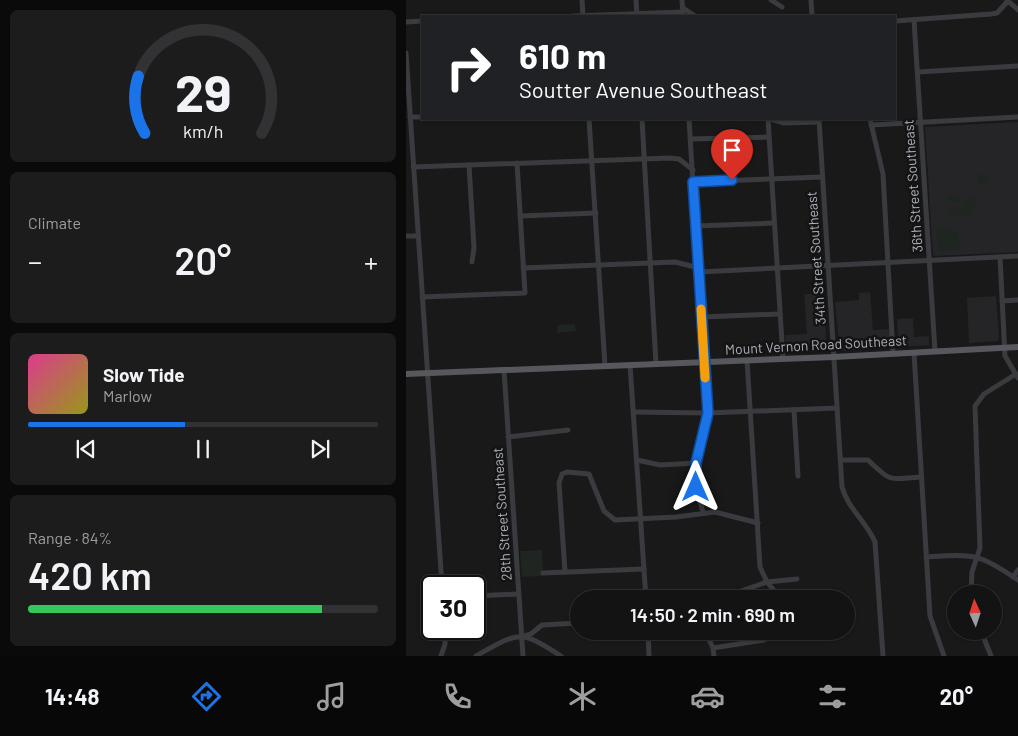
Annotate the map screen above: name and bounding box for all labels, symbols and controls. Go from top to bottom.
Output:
text: 610 m [519,34,606,76]
icon: right [436,35,501,100]
text: 29 [175,60,231,122]
text: Soutter Avenue Southeast [519,76,768,102]
street label: 36th Street Southeast [899,119,926,253]
text: km/h [183,120,223,142]
pin [711,129,753,180]
icon: arrive [718,136,746,164]
street label: 34th Street Southeast [802,191,829,325]
text: Climate [28,213,81,232]
text: 20° [175,237,231,283]
text: − [28,244,42,278]
text: + [364,244,378,278]
street label: Mount Vernon Road Southeast [725,331,907,358]
text: Slow Tide [103,363,185,386]
text: Marlow [103,386,152,405]
icon: previous [72,435,100,463]
icon: pause [189,435,217,463]
icon: next [306,435,334,463]
street label: 28th Street Southeast [488,447,515,581]
position arrow [669,460,721,512]
text: Range · 84% [28,528,112,547]
text: 420 km [28,552,152,598]
speed limit sign: 30 [421,575,486,640]
north arrow [947,585,1002,640]
map controls [947,585,1002,640]
text: 14:50 · 2 min · 690 m [630,603,795,626]
icon: directions [189,679,224,714]
icon: music [314,679,349,714]
icon: phone [440,679,475,714]
icon: climate [565,679,600,714]
icon: car [690,679,725,714]
icon: filters [815,679,850,714]
text: 14:48 [45,683,99,709]
text: 20° [940,683,973,709]

